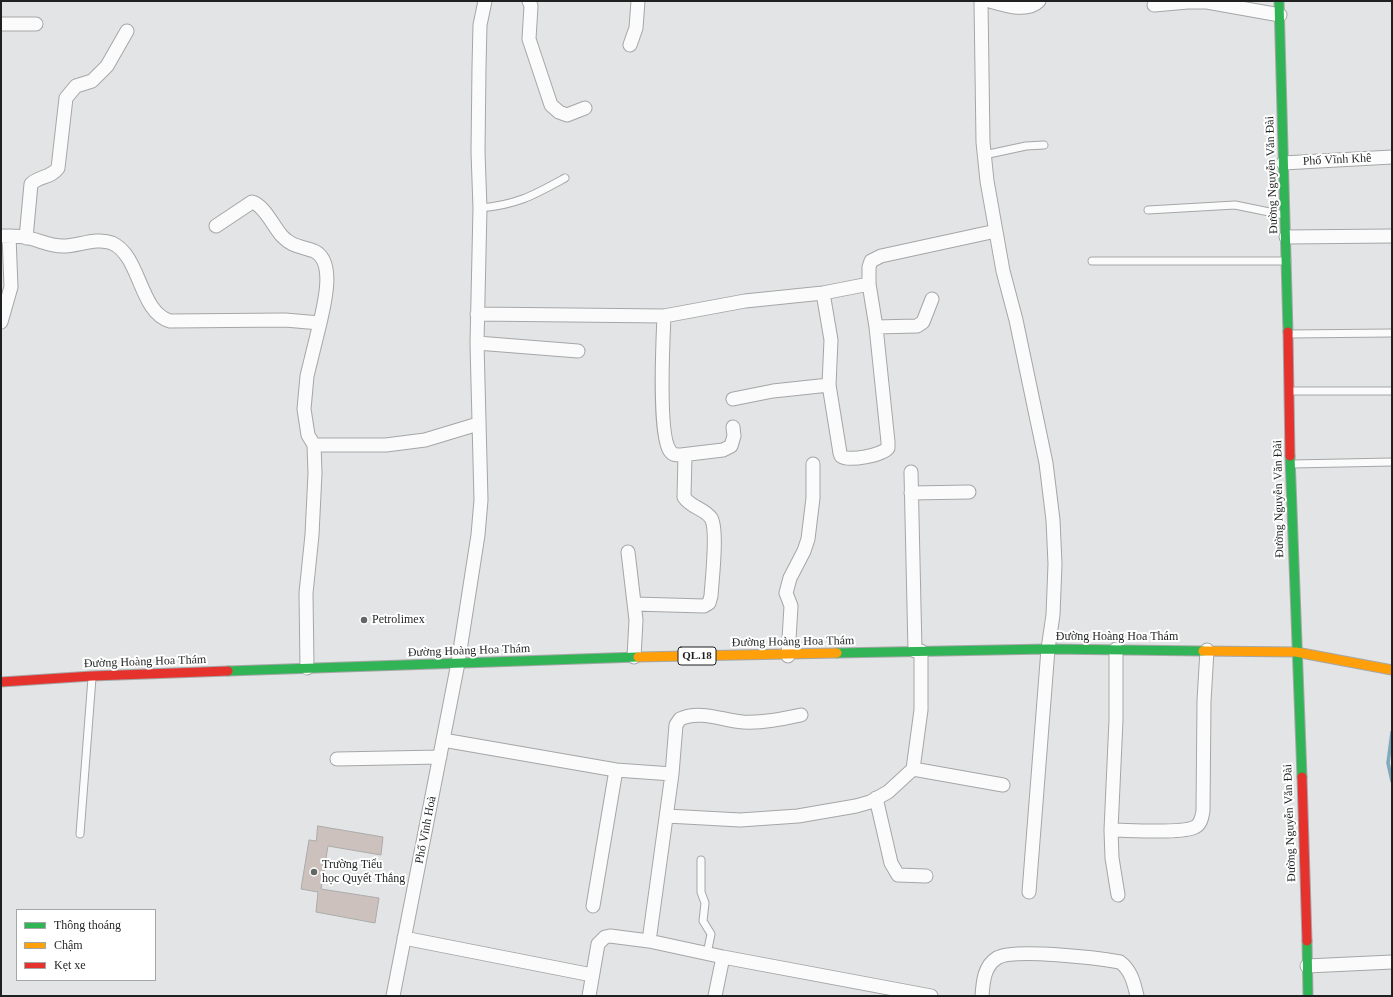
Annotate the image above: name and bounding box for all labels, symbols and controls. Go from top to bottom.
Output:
street label: Đường Nguyễn Văn Đài [1263,116,1281,234]
street label: Phố Vĩnh Khê [1302,151,1372,169]
street label: Đường Nguyễn Văn Đài [1271,440,1287,558]
place label: Petrolimex [372,613,425,627]
marker: Petrolimex [359,615,369,625]
street label: Đường Hoàng Hoa Thám [1056,630,1178,644]
street label: Đường Hoàng Hoa Thám [732,634,854,650]
street label: Đường Hoàng Hoa Thám [408,642,530,660]
road number: QL.18 [678,647,716,665]
street label: Đường Hoàng Hoa Thám [84,653,206,671]
street label: Đường Nguyễn Văn Đài [1281,764,1299,882]
street label: Phố Vĩnh Hoà [412,795,440,865]
place label: Trường Tiểu học Quyết Thắng [322,858,405,886]
marker: Trường Tiểu học Quyết Thắng [309,867,319,877]
legend [16,909,156,981]
text: Thông thoáng [54,918,121,932]
text: Chậm [54,938,83,952]
text: Kẹt xe [54,958,86,972]

